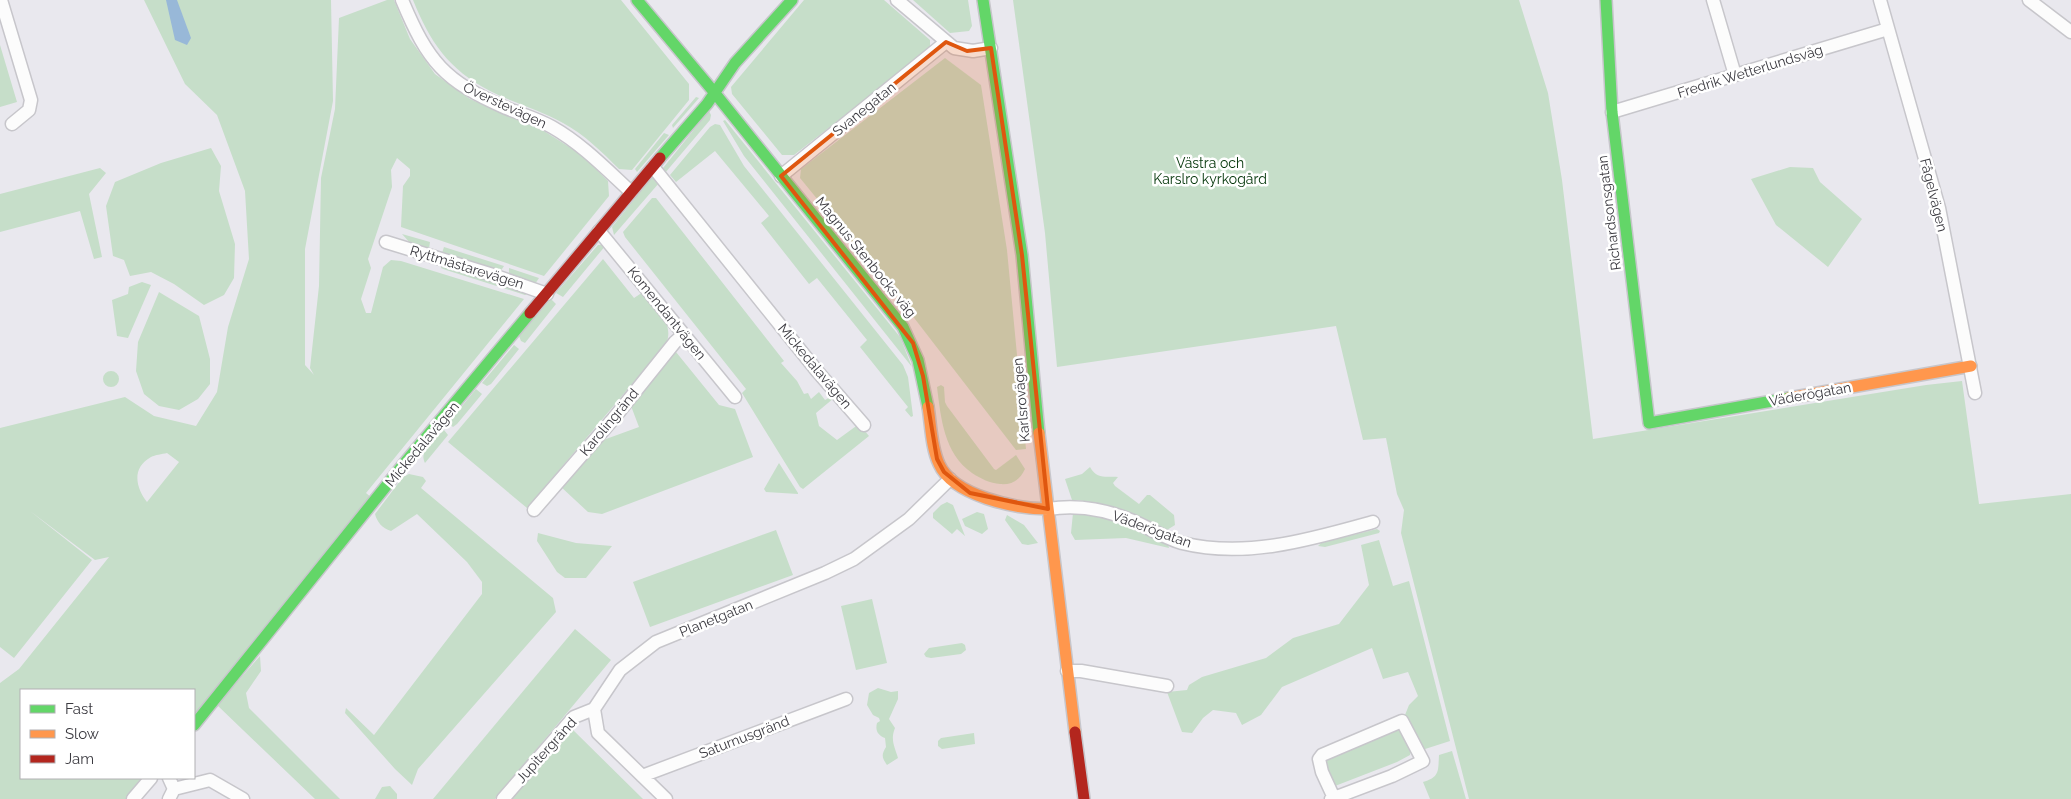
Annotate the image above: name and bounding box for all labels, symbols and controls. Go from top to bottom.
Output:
street label: Fredrik Wetterlundsväg [1675,41,1825,101]
street label: Överstevägen [461,77,550,131]
street label: Svanegatan [829,79,899,139]
park label: Västra och Karslro kyrkogård [1153,155,1267,187]
street label: Richardsonsgatan [1594,155,1624,271]
street label: Fågelvägen [1917,157,1951,233]
street label: Magnus Stenbocks väg [813,194,919,320]
street label: Ryttmästarevägen [408,242,526,292]
street label: Komendantvägen [625,263,709,363]
street label: Mickedalavägen [775,320,855,412]
street label: Karlsrovägen [1009,357,1033,443]
street label: Väderögatan [1768,379,1852,409]
street label: Karolingränd [576,385,642,459]
street label: Mickedalavägen [382,398,462,490]
street label: Väderögatan [1110,507,1194,551]
street label: Planetgatan [677,596,755,640]
legend [20,689,195,779]
text: Fast [65,700,93,718]
street label: Saturnusgränd [697,712,791,762]
street label: Jupitergränd [513,714,579,786]
text: Slow [65,725,99,743]
text: Jam [65,750,94,768]

